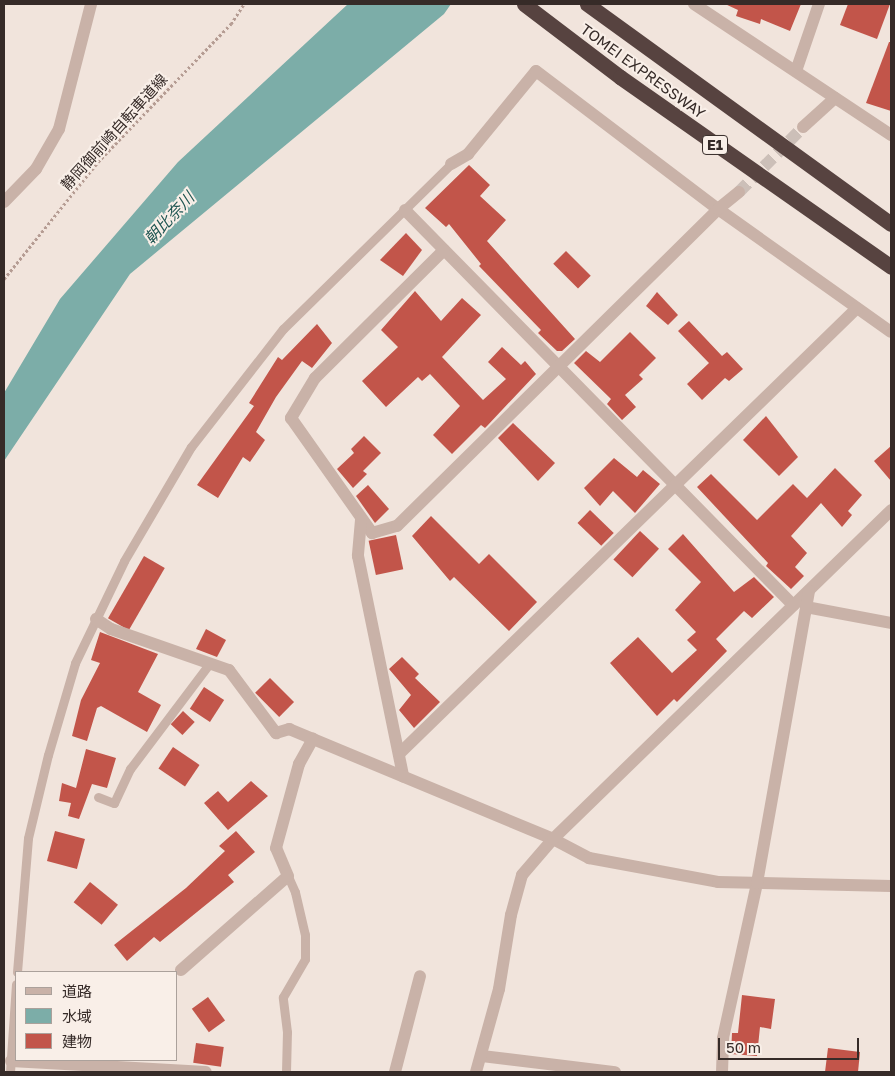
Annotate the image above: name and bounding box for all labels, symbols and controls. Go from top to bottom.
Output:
street label: TOMEI EXPRESSWAY [577,20,709,122]
street label: 静岡御前崎自転車道線 [57,70,171,194]
road number: E1 [701,134,729,156]
water label: 朝比奈川 [140,188,198,248]
legend [15,971,178,1061]
text: 道路 [62,982,92,1000]
text: 水域 [62,1007,92,1025]
scale bar [720,1028,861,1060]
text: 建物 [62,1032,92,1050]
text: 50 m [726,1038,761,1056]

